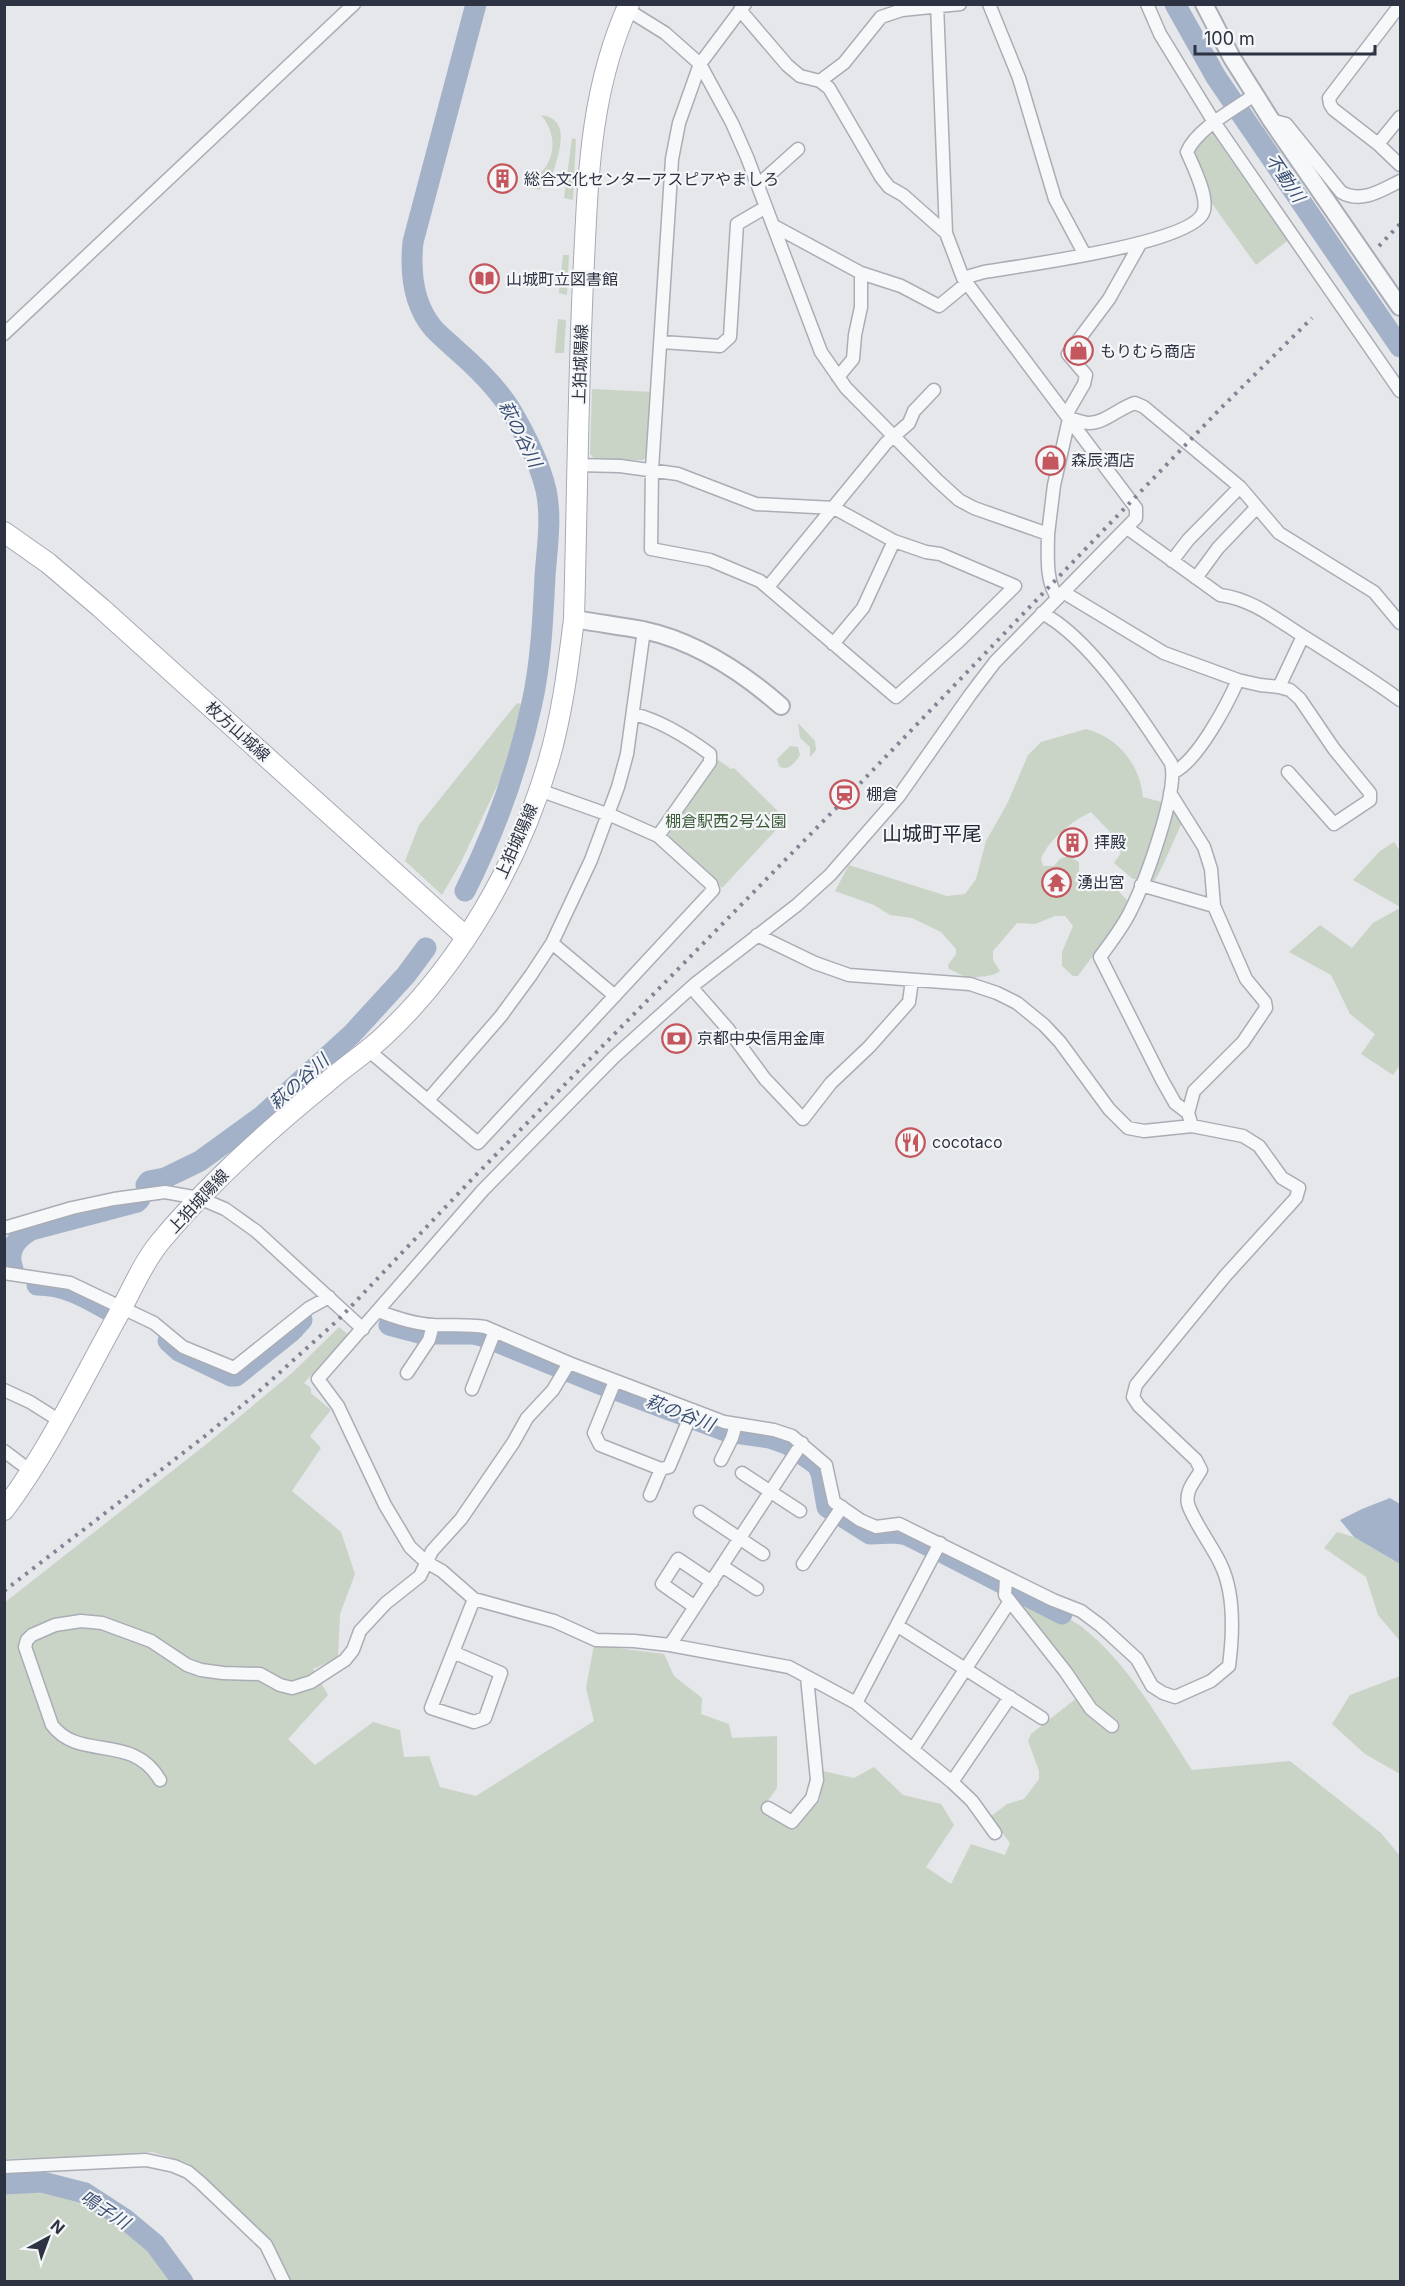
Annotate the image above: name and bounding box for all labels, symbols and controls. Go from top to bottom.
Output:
scale bar [1195,18,1375,56]
text: 100 m [1204,28,1255,49]
water label: 不動川 [1262,149,1310,208]
building icon: 総合文化センターアスピアやましろ [487,163,519,195]
place label: 総合文化センターアスピアやましろ [524,169,779,189]
library icon: 山城町立図書館 [469,263,501,295]
place label: 山城町立図書館 [506,269,618,289]
street label: 上狛城陽線 [569,324,591,404]
shop icon: もりむら商店 [1063,335,1095,367]
place label: もりむら商店 [1100,341,1196,361]
water label: 萩の谷川 [495,397,547,472]
shop icon: 森辰酒店 [1034,444,1066,476]
place label: 森辰酒店 [1071,450,1135,470]
street label: 枚方山城線 [202,697,274,765]
station icon: 棚倉 [829,778,861,810]
place label: 棚倉 [866,784,898,804]
street label: 上狛城陽線 [491,800,541,882]
park label: 棚倉駅西2号公園 [665,811,787,831]
district label: 山城町平尾 [882,822,982,846]
building icon: 拝殿 [1057,826,1089,858]
place label: 拝殿 [1094,832,1126,852]
temple icon: 湧出宮 [1040,866,1072,898]
place label: 湧出宮 [1077,872,1125,892]
bank icon: 京都中央信用金庫 [660,1022,692,1054]
place label: 京都中央信用金庫 [697,1028,825,1048]
water label: 萩の谷川 [265,1048,334,1114]
restaurant icon: cocotaco [895,1126,927,1158]
place label: cocotaco [932,1132,1003,1152]
street label: 上狛城陽線 [163,1165,233,1237]
water label: 萩の谷川 [643,1390,719,1436]
water label: 鳴子川 [77,2186,135,2234]
north arrow [18,2208,78,2268]
text: N [47,2215,69,2238]

